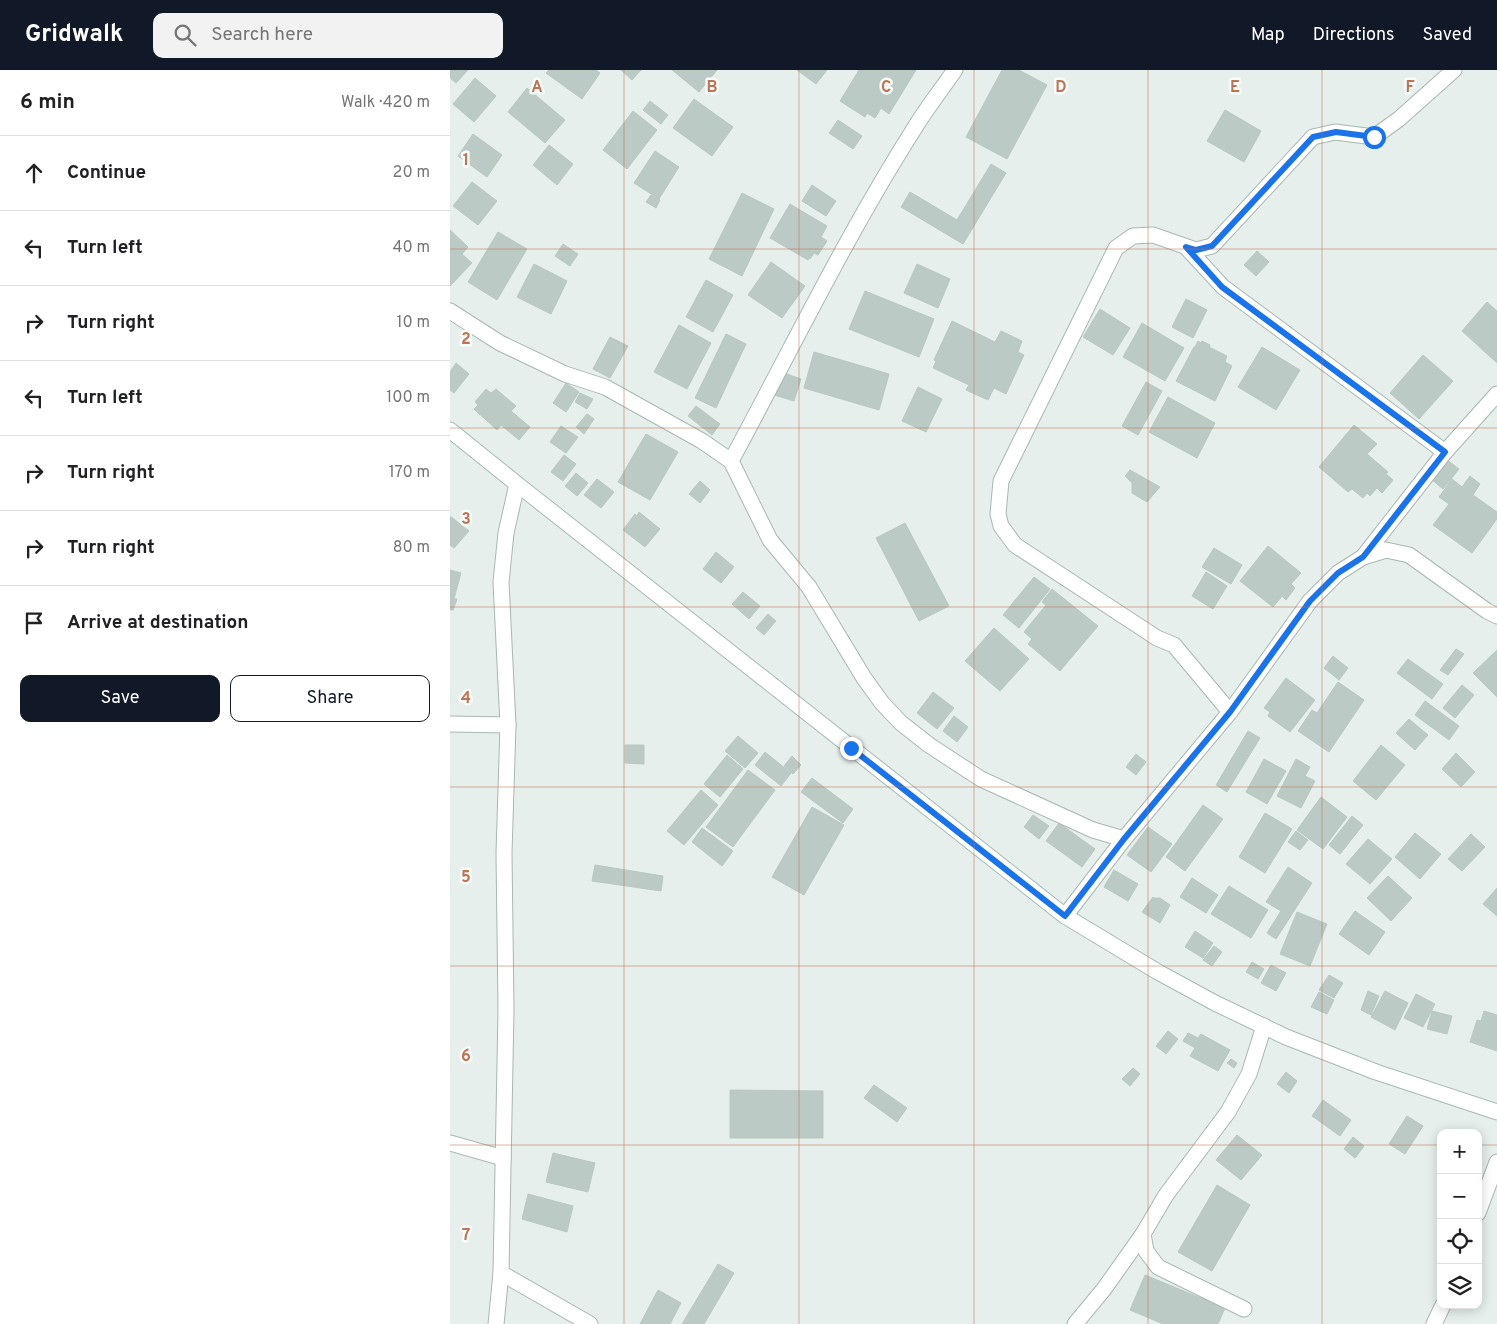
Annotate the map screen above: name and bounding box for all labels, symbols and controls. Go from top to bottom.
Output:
search box [153,13,503,58]
text: Gridwalk [25,20,123,50]
icon: search [171,21,199,49]
text: Search here [211,23,313,47]
text: Map [1251,24,1285,47]
text: Directions [1313,24,1395,47]
text: Saved [1423,24,1472,47]
text: A [531,78,543,98]
text: B [706,78,718,98]
text: C [881,78,891,98]
text: D [1055,78,1067,98]
text: E [1230,78,1240,98]
text: F [1405,78,1415,98]
text: 6 min [20,89,75,116]
text: Walk · 420 m [341,93,430,113]
route start [1363,126,1386,149]
text: 1 [463,151,469,171]
icon: ahead [20,159,48,187]
text: Continue [67,161,146,185]
text: 20 m [393,163,430,183]
icon: left [20,234,48,262]
text: Turn left [67,236,143,260]
text: 40 m [392,238,430,258]
icon: right [20,309,48,337]
text: Turn right [67,311,155,335]
text: 10 m [396,313,430,333]
text: 2 [461,330,471,350]
icon: left [20,384,48,412]
text: Turn left [67,386,143,410]
text: 100 m [386,388,430,408]
icon: right [20,459,48,487]
text: Turn right [67,461,155,485]
text: 170 m [389,463,430,483]
text: 3 [461,510,471,530]
icon: right [20,534,48,562]
text: Turn right [67,536,155,560]
text: 80 m [393,538,430,558]
icon: arrive [20,609,48,637]
text: Arrive at destination [67,611,248,635]
button: Save [20,675,220,722]
button: Share [230,675,430,722]
text: 4 [461,689,471,709]
route end [840,737,863,760]
text: 5 [461,868,471,888]
text: 6 [461,1047,471,1067]
map controls [1437,1129,1482,1309]
button: + [1437,1129,1482,1174]
button: − [1437,1174,1482,1219]
button: locate [1437,1219,1482,1264]
text: 7 [462,1226,470,1246]
button: layers [1437,1264,1482,1309]

